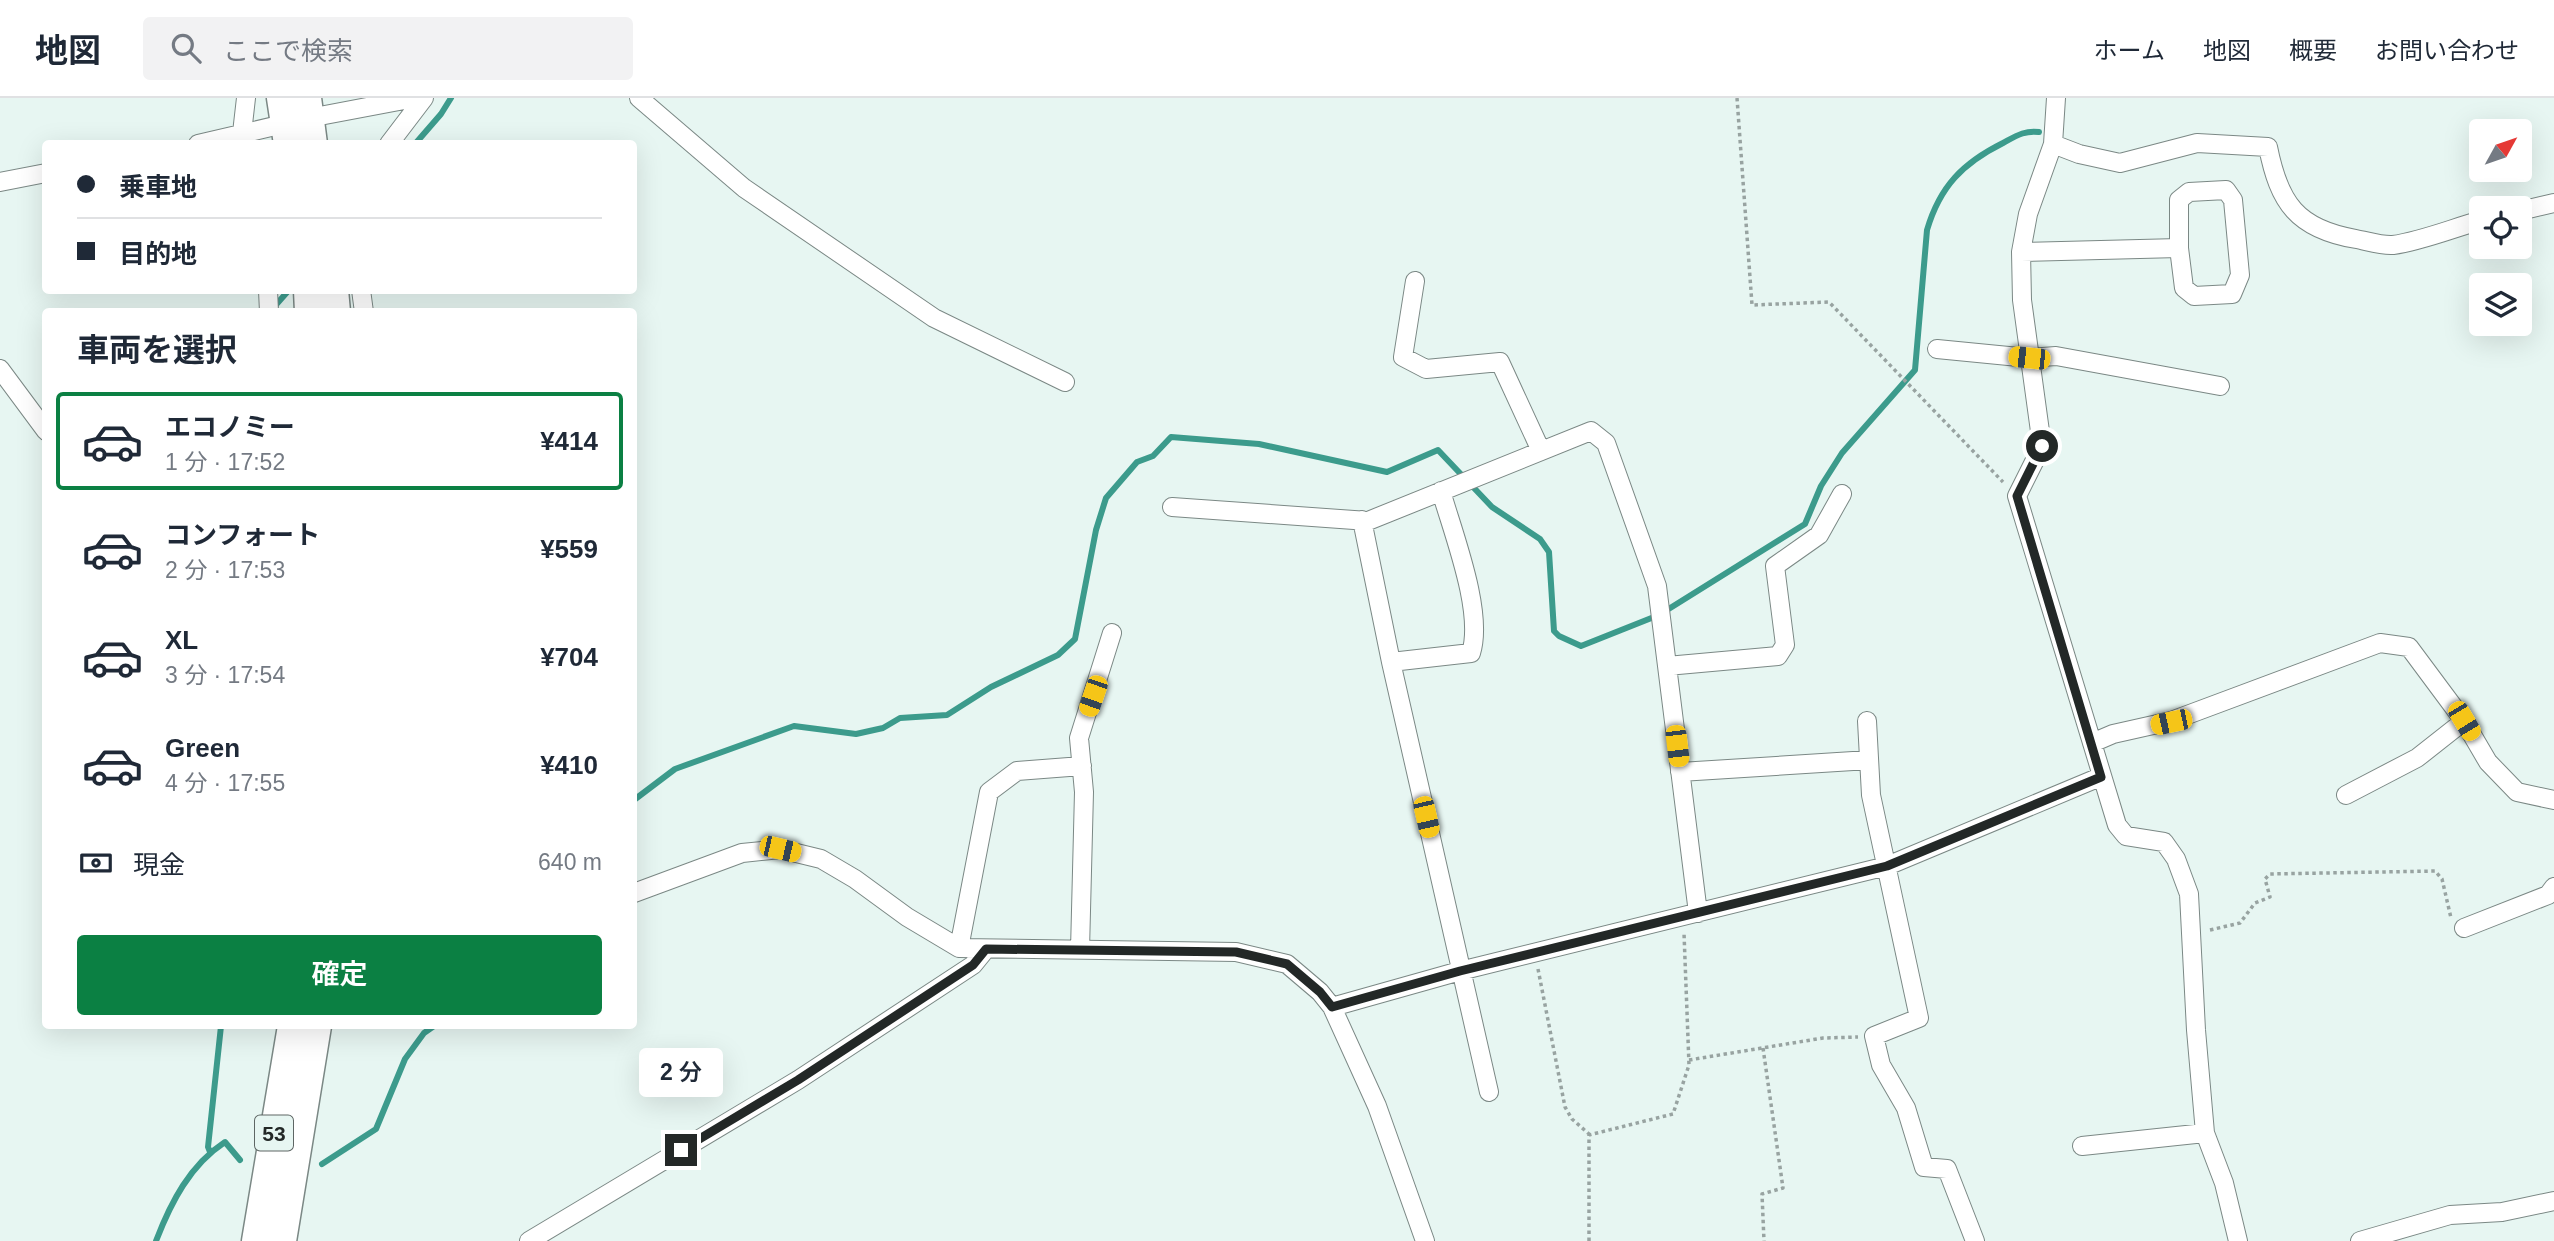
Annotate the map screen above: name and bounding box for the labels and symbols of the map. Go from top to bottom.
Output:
north arrow [2469,119,2532,182]
car [2008,345,2051,371]
route start [2026,430,2058,462]
car [1077,673,1110,719]
car [2445,698,2484,744]
car [2149,707,2194,737]
car [1665,724,1690,768]
car [1412,794,1441,840]
car [758,834,803,864]
callout: 2 分 [639,1048,723,1098]
road number: 53 [255,1116,293,1150]
route end [665,1134,697,1166]

